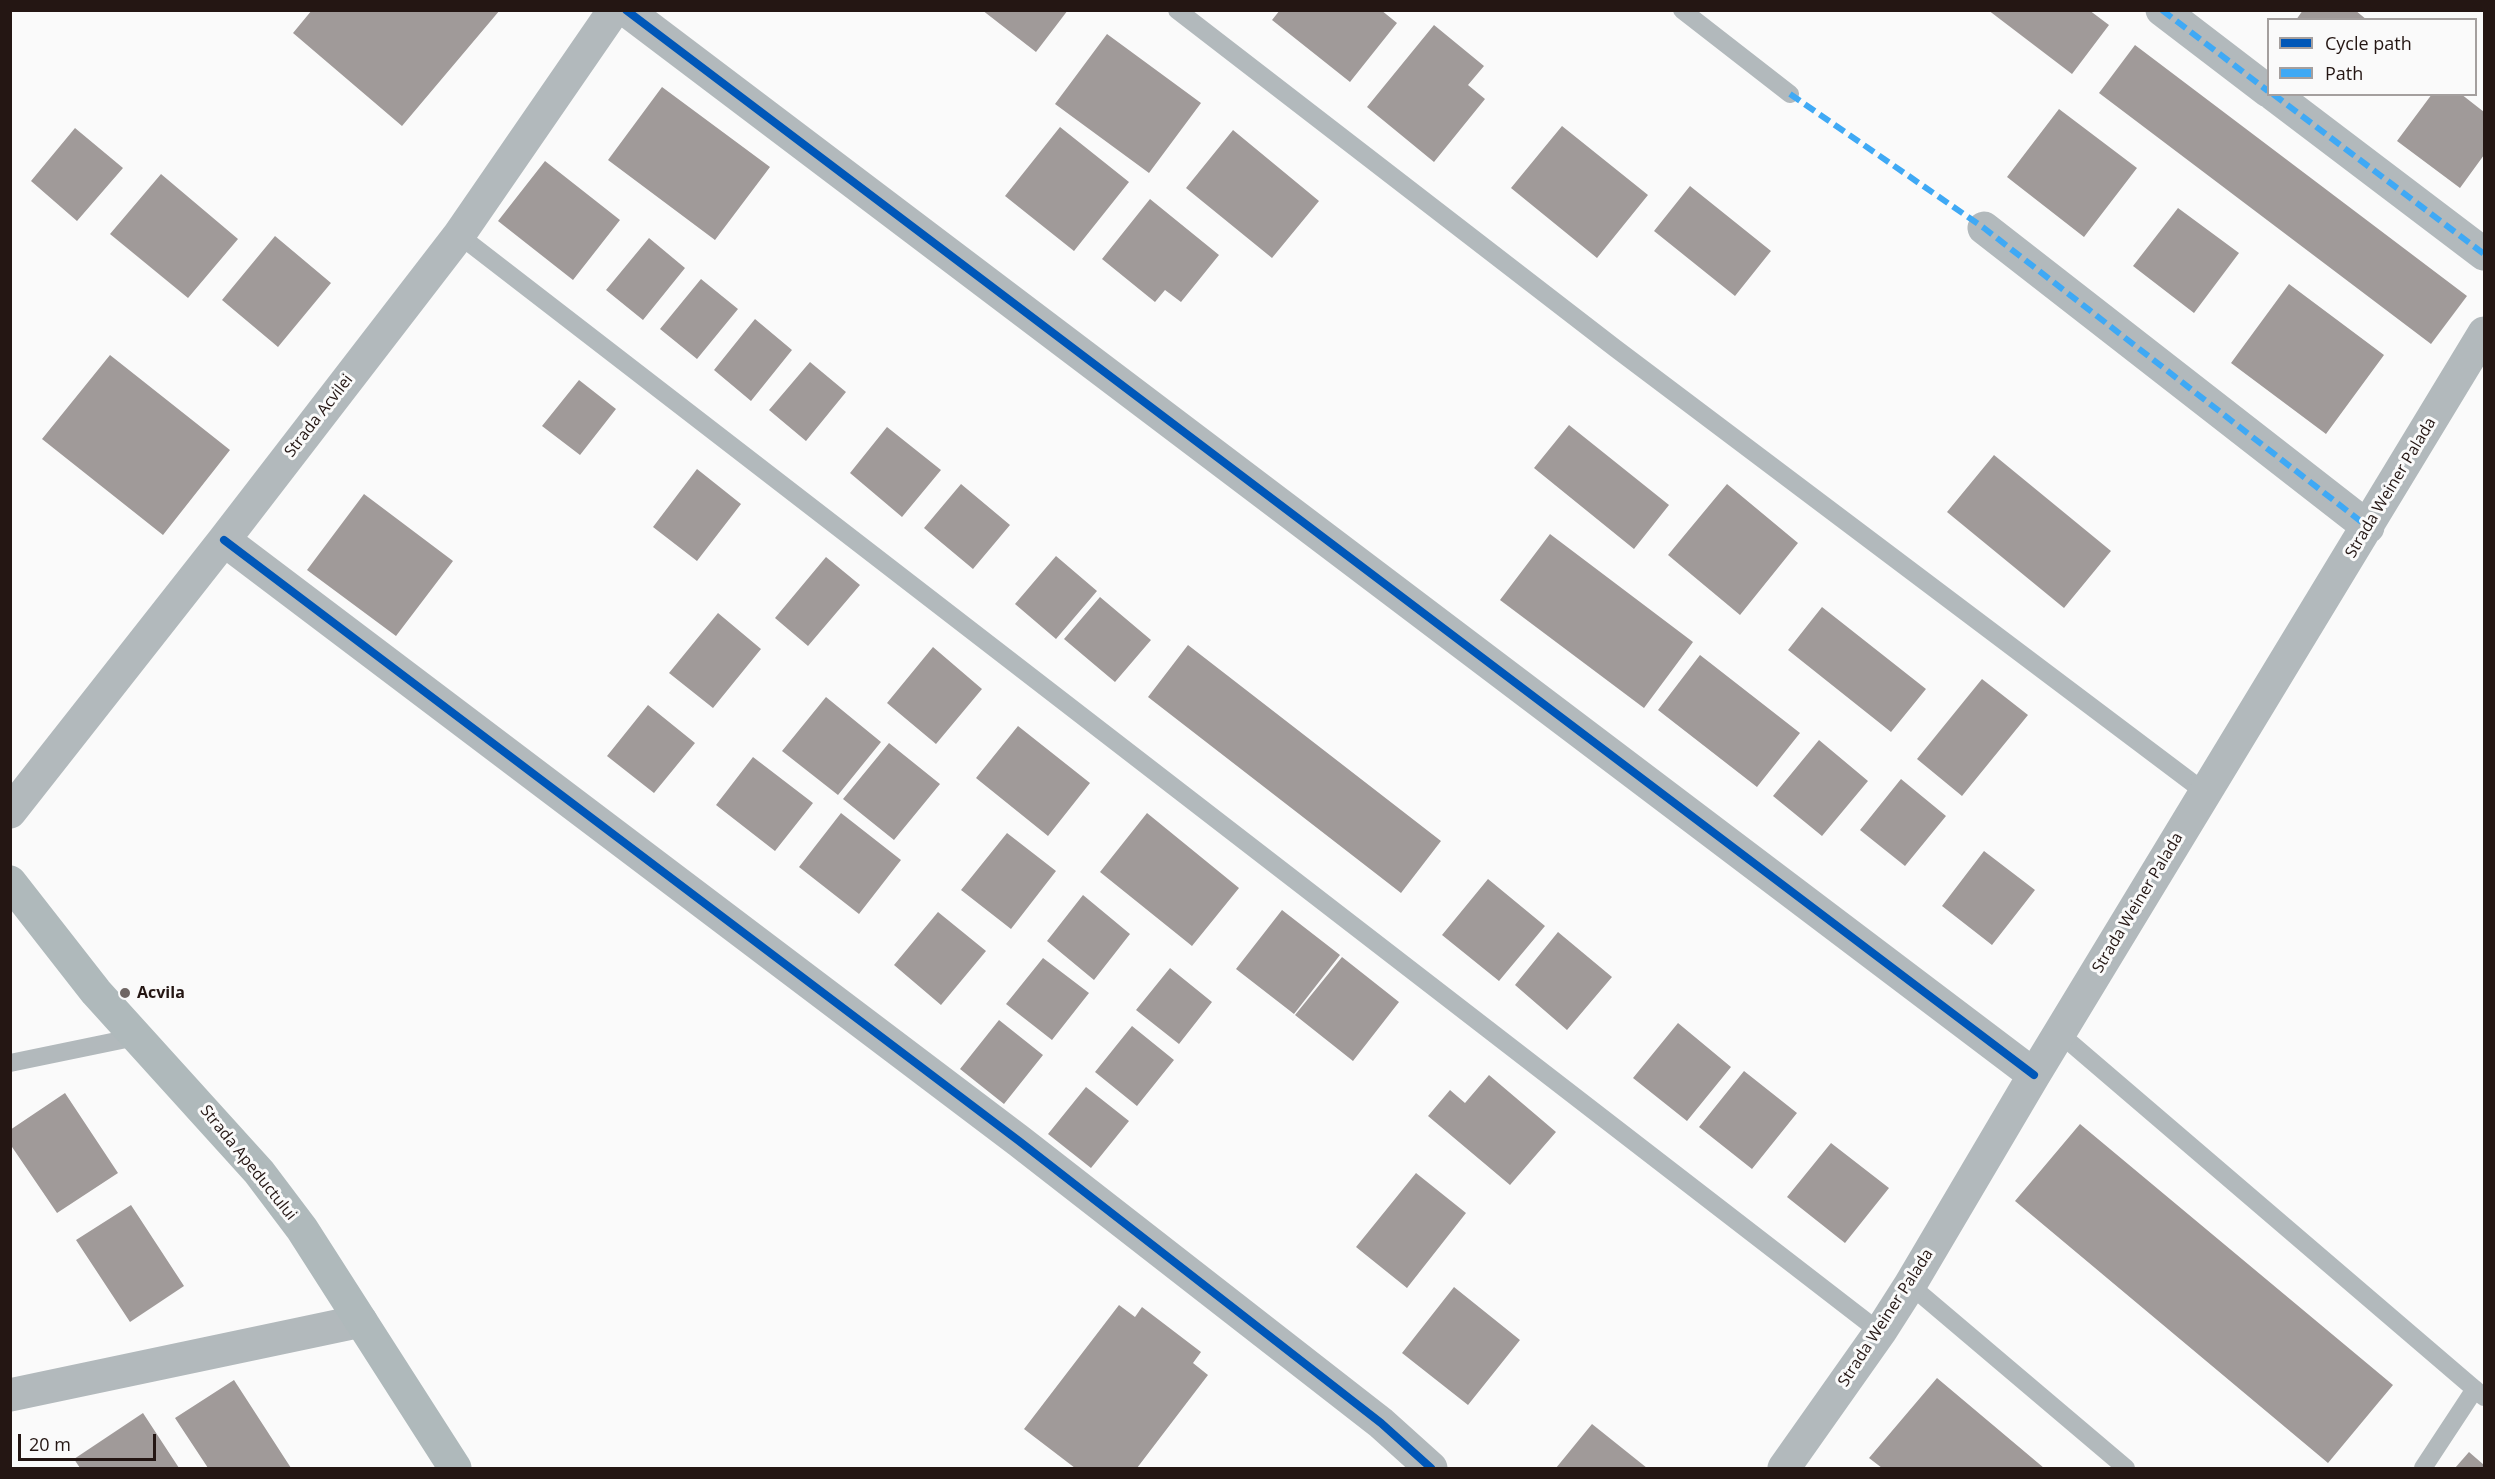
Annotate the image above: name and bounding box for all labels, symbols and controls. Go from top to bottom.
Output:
legend [2267,18,2477,96]
text: Cycle path [2325,31,2412,55]
text: Path [2325,61,2363,85]
street label: Strada Acvilei [281,371,357,461]
street label: Strada Weiner Palada [2342,414,2440,562]
street label: Strada Weiner Palada [2089,829,2187,977]
place label: Acvila [137,983,185,1003]
marker: Acvila [118,986,132,1000]
street label: Strada Apeductului [196,1102,300,1224]
street label: Strada Weiner Palada [1834,1246,1938,1390]
scale bar [21,1422,159,1460]
text: 20 m [29,1432,71,1456]

